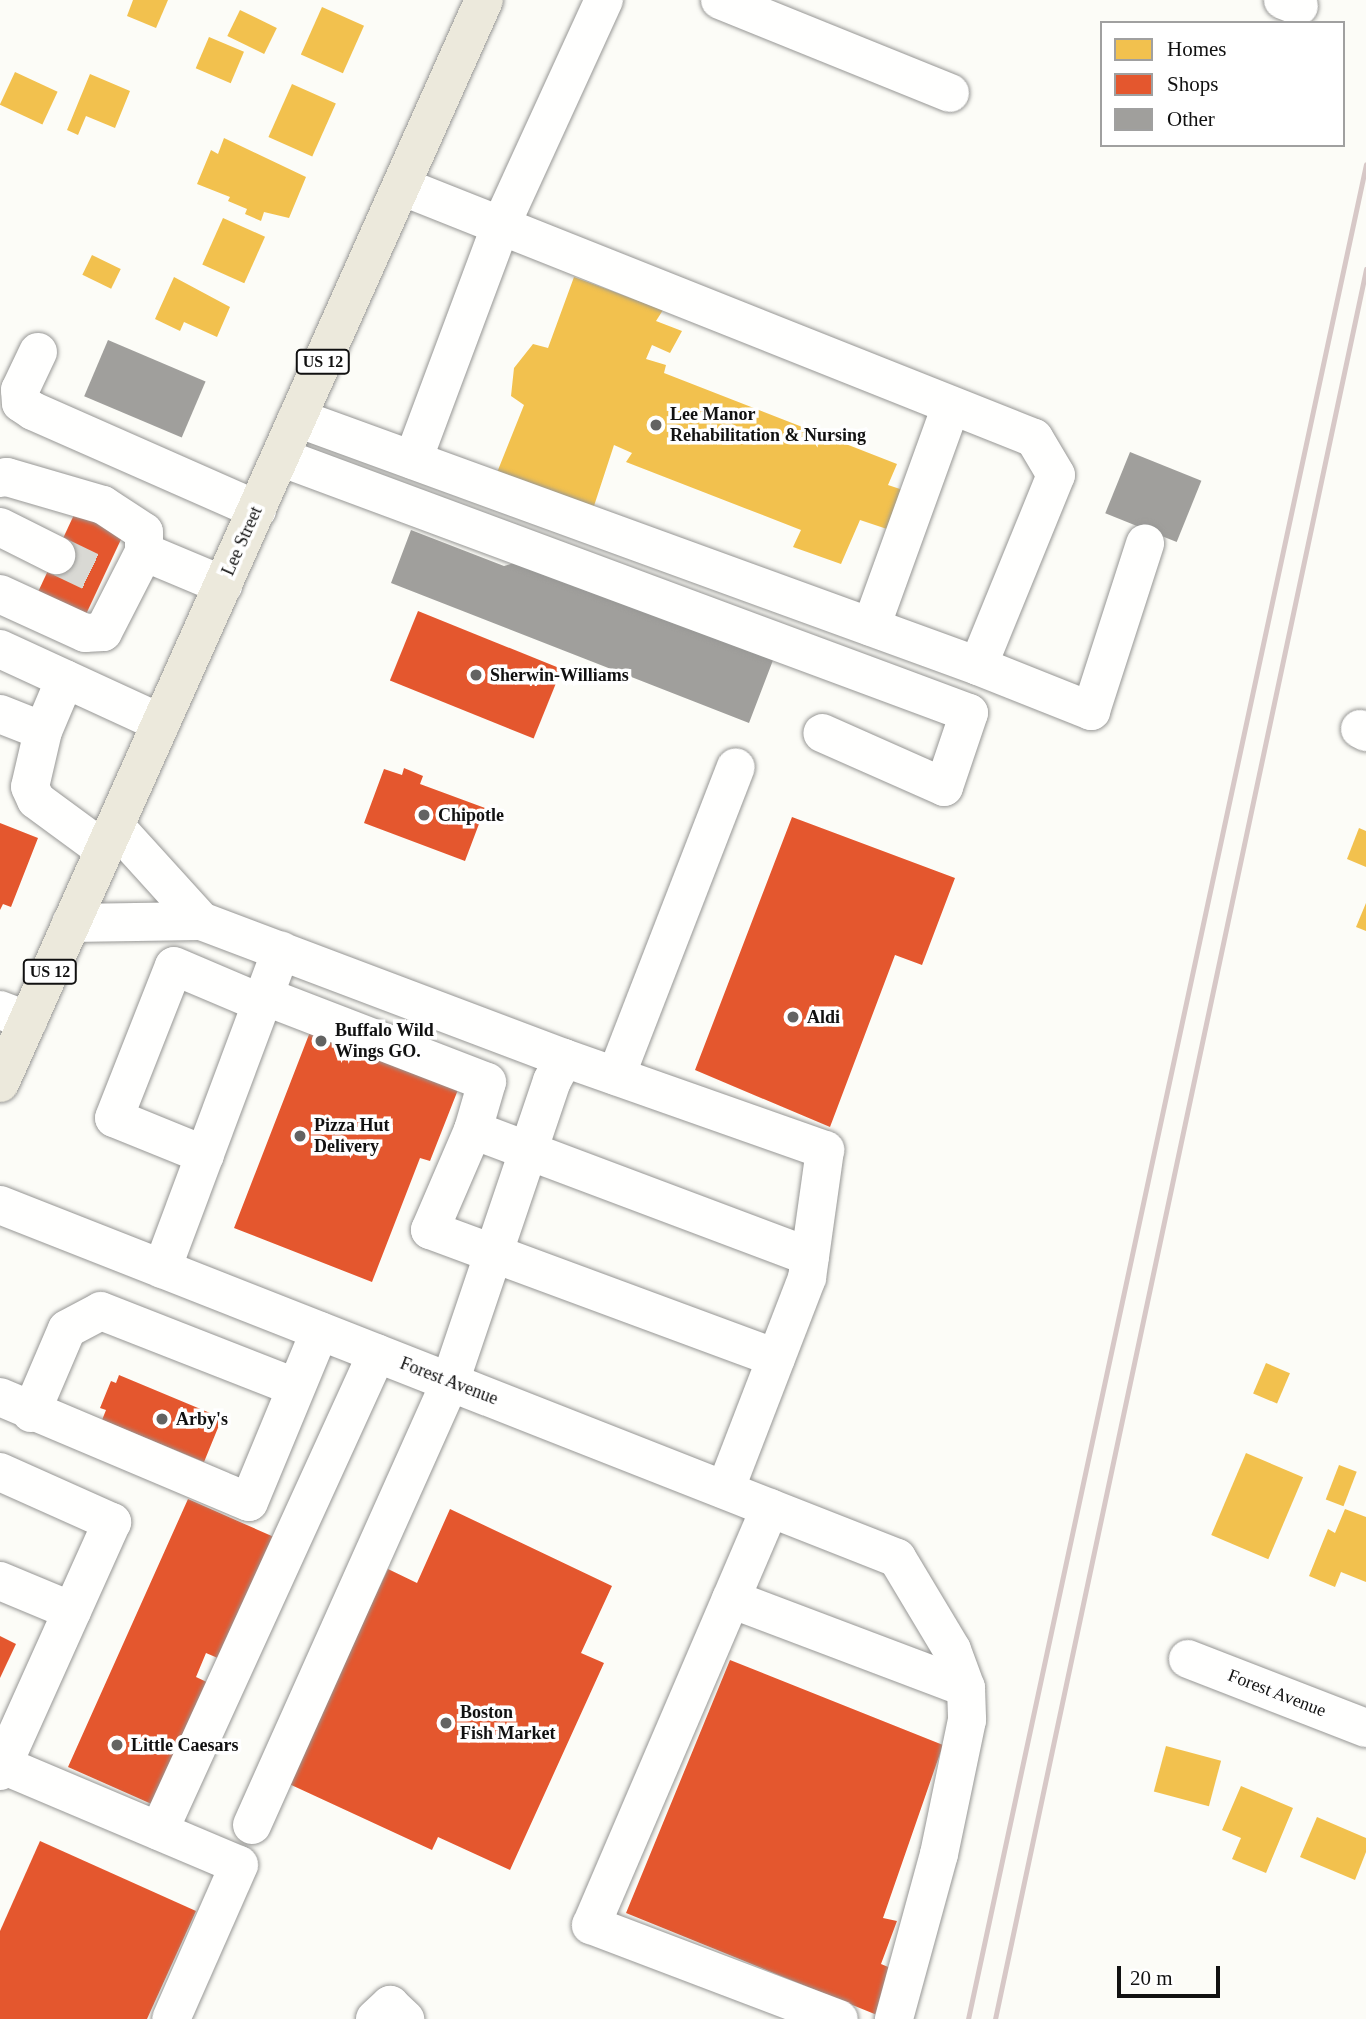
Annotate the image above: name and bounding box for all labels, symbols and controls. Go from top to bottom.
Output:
legend [1100,21,1345,147]
text: Homes [1167,37,1227,61]
text: Shops [1167,72,1218,96]
text: Other [1167,107,1215,131]
road number: US 12 [295,350,351,374]
place label: Lee Manor Rehabilitation & Nursing [670,404,866,446]
marker: Lee Manor Rehabilitation & Nursing [648,417,664,433]
street label: Lee Street [217,503,267,579]
place label: Sherwin-Williams [490,664,629,686]
marker: Sherwin-Williams [468,667,484,683]
place label: Chipotle [438,804,504,826]
marker: Chipotle [416,807,432,823]
road number: US 12 [22,960,78,984]
place label: Aldi [807,1006,840,1028]
marker: Aldi [785,1009,801,1025]
place label: Buffalo Wild Wings GO. [335,1020,434,1062]
marker: Buffalo Wild Wings GO. [313,1033,329,1049]
place label: Pizza Hut Delivery [314,1115,389,1158]
marker: Pizza Hut Delivery [292,1128,308,1144]
street label: Forest Avenue [397,1352,501,1410]
place label: Arby's [176,1408,228,1430]
marker: Arby's [154,1411,170,1427]
street label: Forest Avenue [1225,1664,1329,1722]
place label: Boston Fish Market [460,1702,555,1744]
marker: Boston Fish Market [438,1715,454,1731]
place label: Little Caesars [131,1734,238,1756]
marker: Little Caesars [109,1737,125,1753]
scale bar [1121,1952,1224,1996]
text: 20 m [1130,1966,1173,1990]

